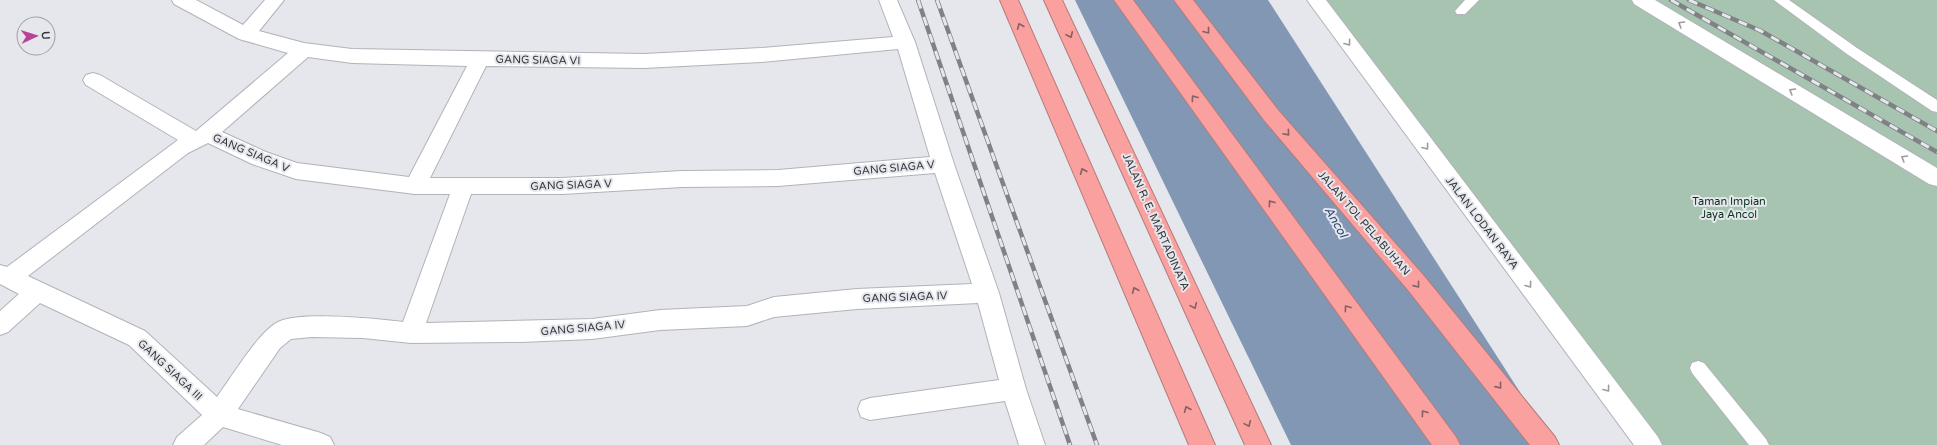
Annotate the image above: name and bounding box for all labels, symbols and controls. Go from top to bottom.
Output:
north arrow [16,16,56,56]
one-way arrow [1678,21,1685,28]
one-way arrow [1017,22,1025,30]
one-way arrow [1202,26,1209,33]
text: U [39,31,52,40]
one-way arrow [1065,31,1073,39]
one-way arrow [1343,39,1350,46]
street label: GANG SIAGA VI [496,53,580,67]
one-way arrow [1789,88,1796,95]
one-way arrow [1191,95,1199,102]
one-way arrow [1282,128,1289,136]
street label: GANG SIAGA V [211,131,291,175]
one-way arrow [1421,143,1428,150]
street label: JALAN R. E. MARTADINATA [1120,152,1192,292]
one-way arrow [1901,155,1908,162]
street label: GANG SIAGA V [853,158,936,178]
one-way arrow [1080,167,1088,175]
street label: JALAN TOL PELABUHAN [1315,168,1413,278]
street label: JALAN LODAN RAYA [1443,174,1521,272]
street label: GANG SIAGA V [530,177,612,193]
park label: Taman Impian Jaya Ancol [1692,195,1766,221]
one-way arrow [1268,200,1276,207]
water label: Ancol [1322,204,1351,241]
one-way arrow [1413,280,1420,287]
one-way arrow [1524,280,1531,287]
one-way arrow [1131,287,1139,294]
street label: GANG SIAGA IV [862,289,948,305]
one-way arrow [1189,302,1197,309]
one-way arrow [1345,306,1352,313]
street label: GANG SIAGA IV [540,318,626,338]
street label: GANG SIAGA III [135,337,205,403]
one-way arrow [1494,382,1501,389]
one-way arrow [1602,384,1609,391]
one-way arrow [1183,406,1191,413]
one-way arrow [1421,411,1428,418]
one-way arrow [1243,420,1251,428]

